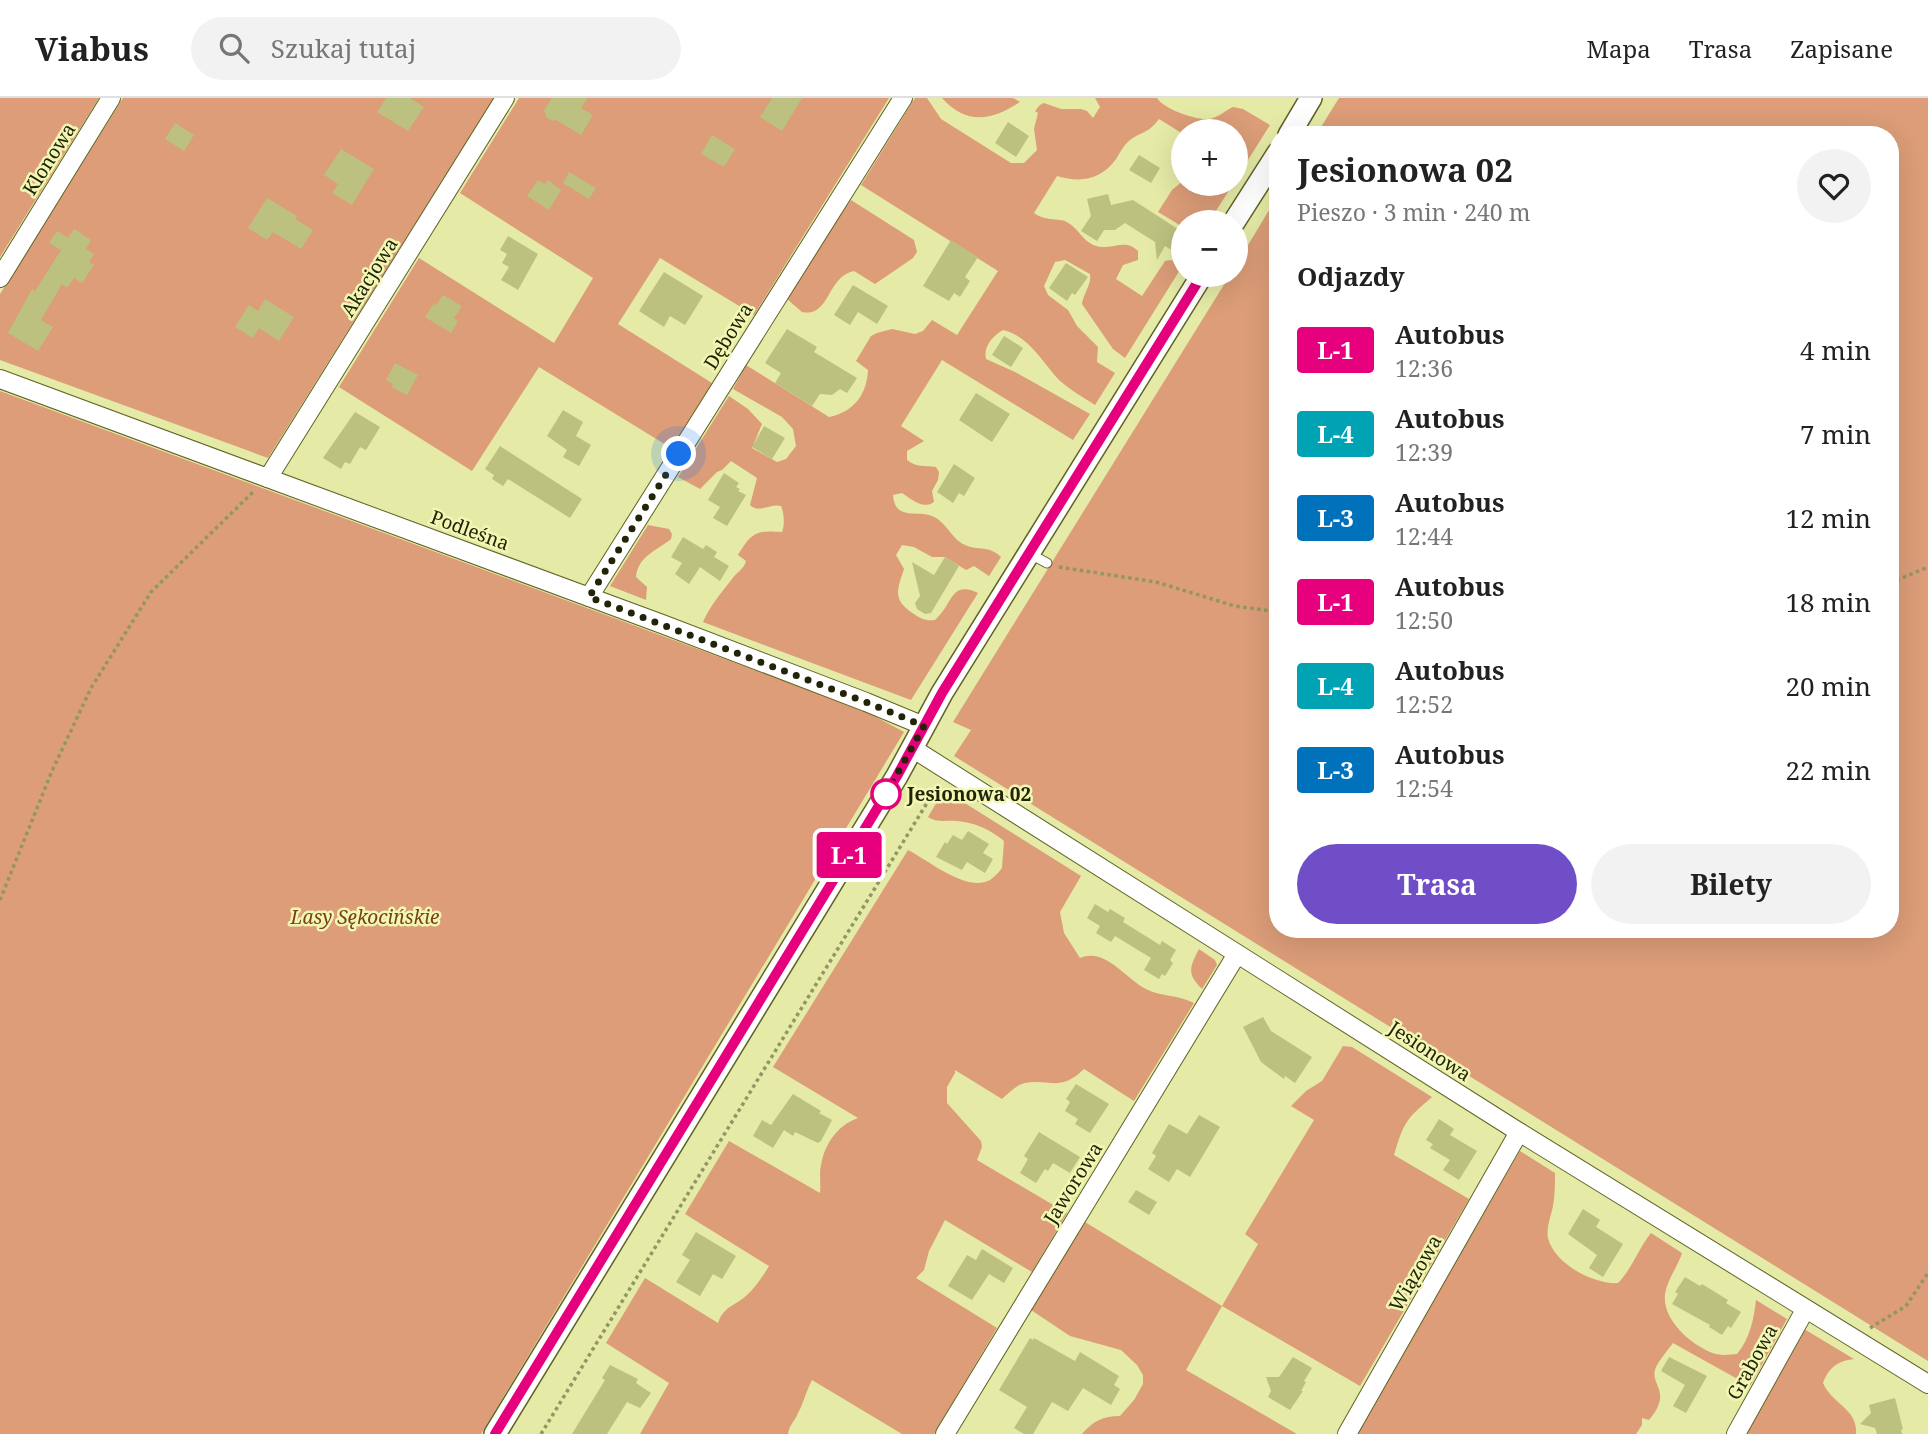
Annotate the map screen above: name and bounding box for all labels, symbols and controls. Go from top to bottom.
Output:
search box [191,17,681,80]
text: Viabus [35,26,149,71]
icon: search [215,29,253,67]
text: Szukaj tutaj [271,30,416,66]
text: Mapa [1587,32,1651,65]
text: Trasa [1689,32,1752,65]
text: Zapisane [1790,32,1893,65]
street label: Klonowa [17,118,81,200]
map controls [1171,119,1248,287]
button: + [1171,119,1248,196]
text: Jesionowa 02 [1297,147,1513,192]
button: heart [1797,149,1871,223]
text: Pieszo · 3 min · 240 m [1297,196,1530,228]
button: − [1171,210,1248,287]
street label: Akacjowa [335,233,403,321]
text: Odjazdy [1297,258,1405,294]
street label: Dębowa [697,298,759,374]
text: Autobus [1395,316,1505,352]
text: 4 min [1800,332,1871,368]
text: L-1 [1317,333,1354,366]
text: 12:36 [1395,352,1453,384]
text: Autobus [1395,400,1505,436]
text: 7 min [1800,416,1871,452]
text: L-4 [1317,417,1354,450]
your location [661,436,696,471]
text: 12:39 [1395,436,1453,468]
text: Autobus [1395,484,1505,520]
text: 12 min [1786,500,1871,536]
text: L-3 [1317,501,1354,534]
street label: Podleśna [427,504,513,556]
text: 12:44 [1395,520,1453,552]
text: Autobus [1395,568,1505,604]
text: 18 min [1786,584,1871,620]
text: L-1 [1317,585,1354,618]
text: 12:50 [1395,604,1453,636]
text: Autobus [1395,652,1505,688]
text: 20 min [1786,668,1871,704]
text: L-4 [1317,669,1354,702]
text: 12:52 [1395,688,1453,720]
text: Autobus [1395,736,1505,772]
text: 22 min [1786,752,1871,788]
text: L-3 [1317,753,1354,786]
text: 12:54 [1395,772,1453,804]
marker: Jesionowa 02 [871,779,901,809]
place label: Jesionowa 02 [906,781,1031,807]
line badge: L-1 [809,832,889,878]
text: L-1 [831,838,867,871]
button: Trasa [1297,844,1577,924]
button: Bilety [1591,844,1871,924]
park label: Lasy Sękocińskie [290,904,439,930]
street label: Jesionowa [1383,1014,1476,1087]
street label: Jaworowa [1037,1137,1108,1230]
street label: Wiązowa [1383,1230,1447,1316]
street label: Grabowa [1721,1320,1783,1404]

